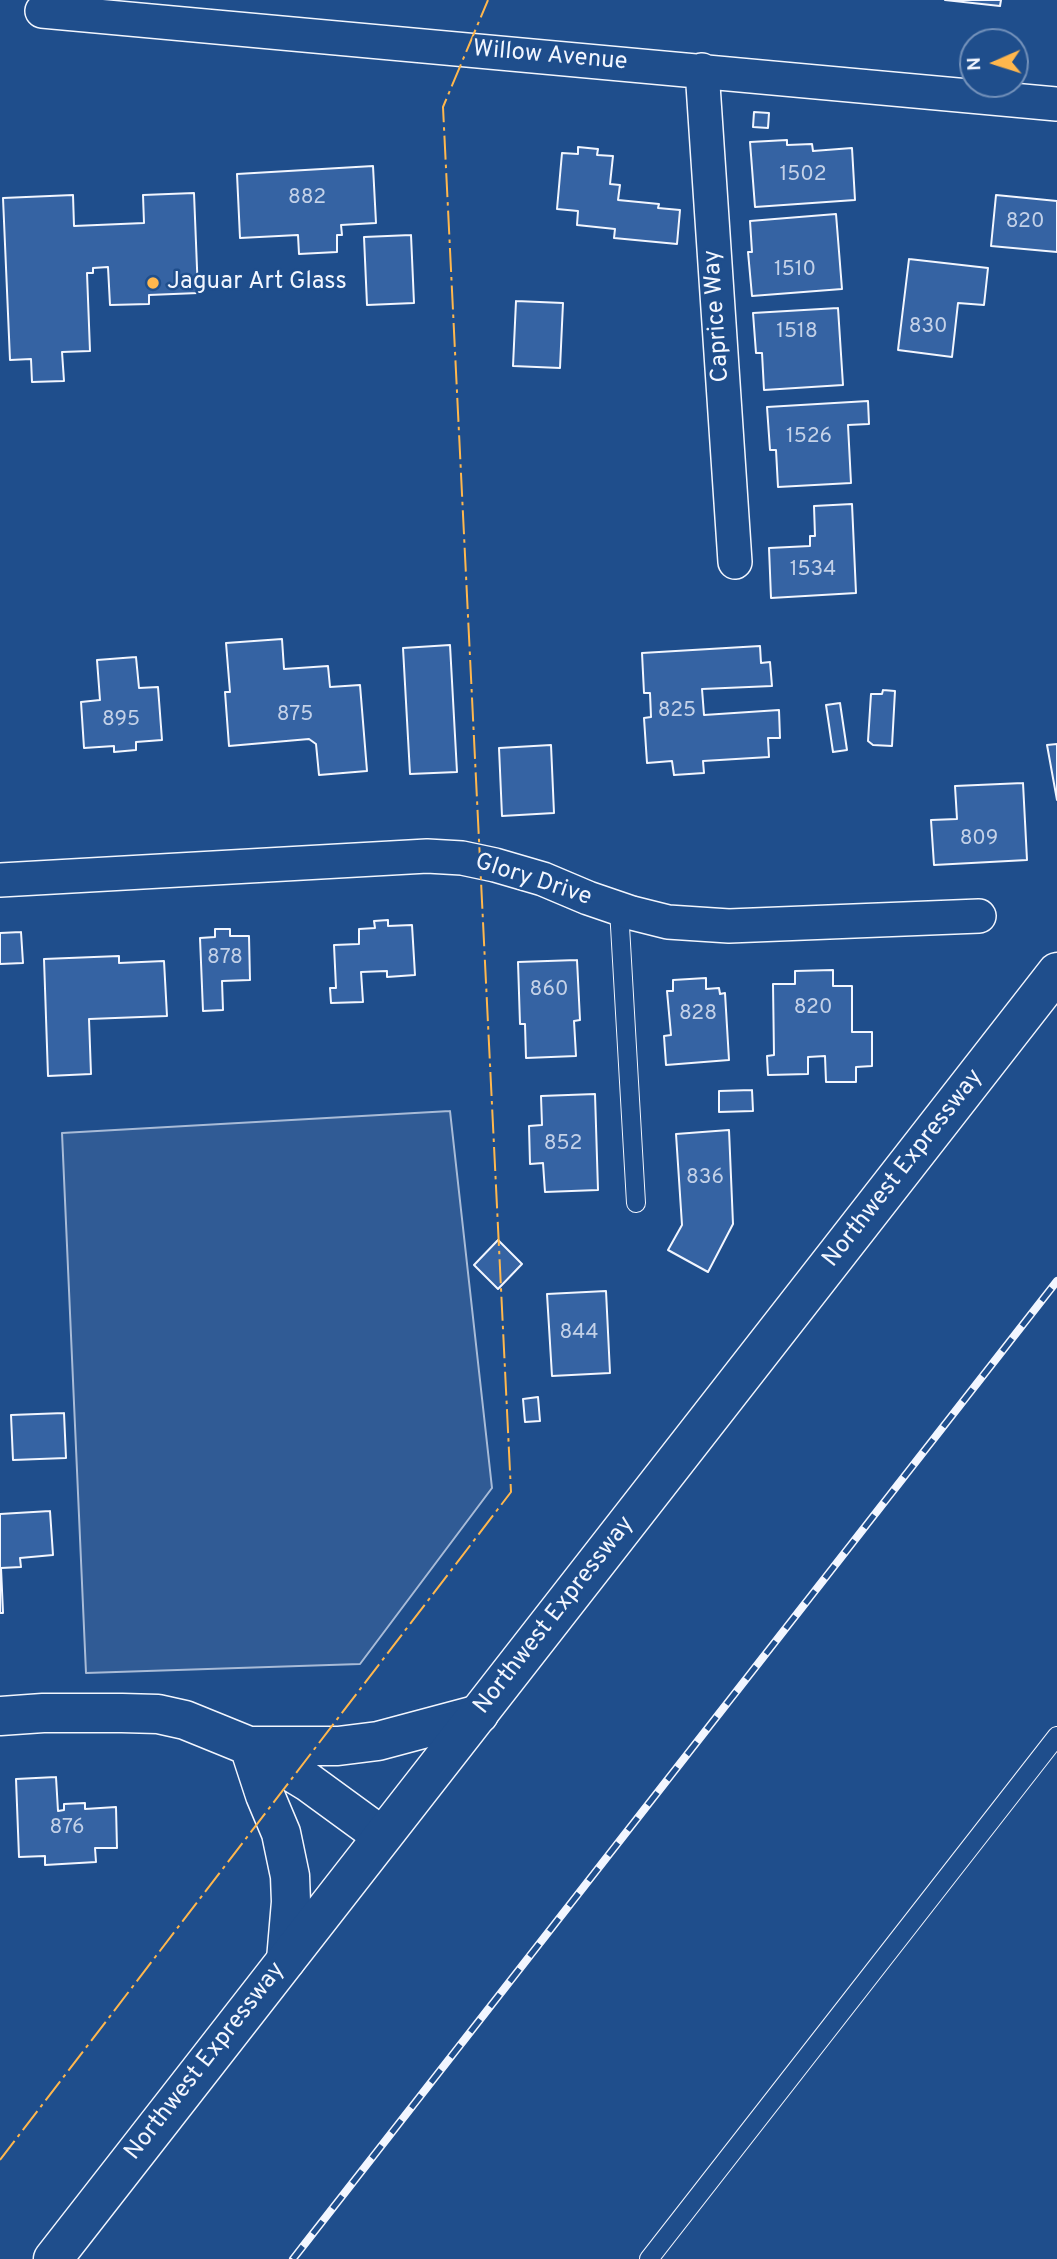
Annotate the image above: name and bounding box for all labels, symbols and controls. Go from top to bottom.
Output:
north arrow [959,28,1029,98]
street label: Willow Avenue [472,36,628,78]
text: N [963,57,987,71]
house number: 1502 [779,163,827,189]
house number: 882 [288,186,326,212]
house number: 820 [1006,210,1044,236]
street label: Caprice Way [699,249,737,383]
house number: 1510 [774,258,816,284]
place label: Jaguar Art Glass [167,269,347,297]
marker: Jaguar Art Glass [145,275,161,291]
house number: 830 [909,315,947,341]
house number: 1518 [776,320,818,346]
house number: 1526 [786,425,832,451]
house number: 1534 [790,558,836,584]
house number: 825 [658,699,696,725]
house number: 875 [277,703,313,729]
house number: 895 [102,708,140,734]
house number: 809 [960,827,998,853]
street label: Glory Drive [471,849,595,913]
house number: 878 [207,946,243,972]
house number: 860 [530,978,568,1004]
house number: 820 [794,996,832,1022]
house number: 828 [679,1002,717,1028]
street label: Northwest Expressway [818,1064,990,1274]
house number: 852 [544,1132,582,1158]
house number: 836 [686,1166,724,1192]
house number: 844 [560,1321,598,1347]
street label: Northwest Expressway [469,1511,641,1721]
house number: 876 [49,1816,85,1842]
street label: Northwest Expressway [120,1957,292,2167]

